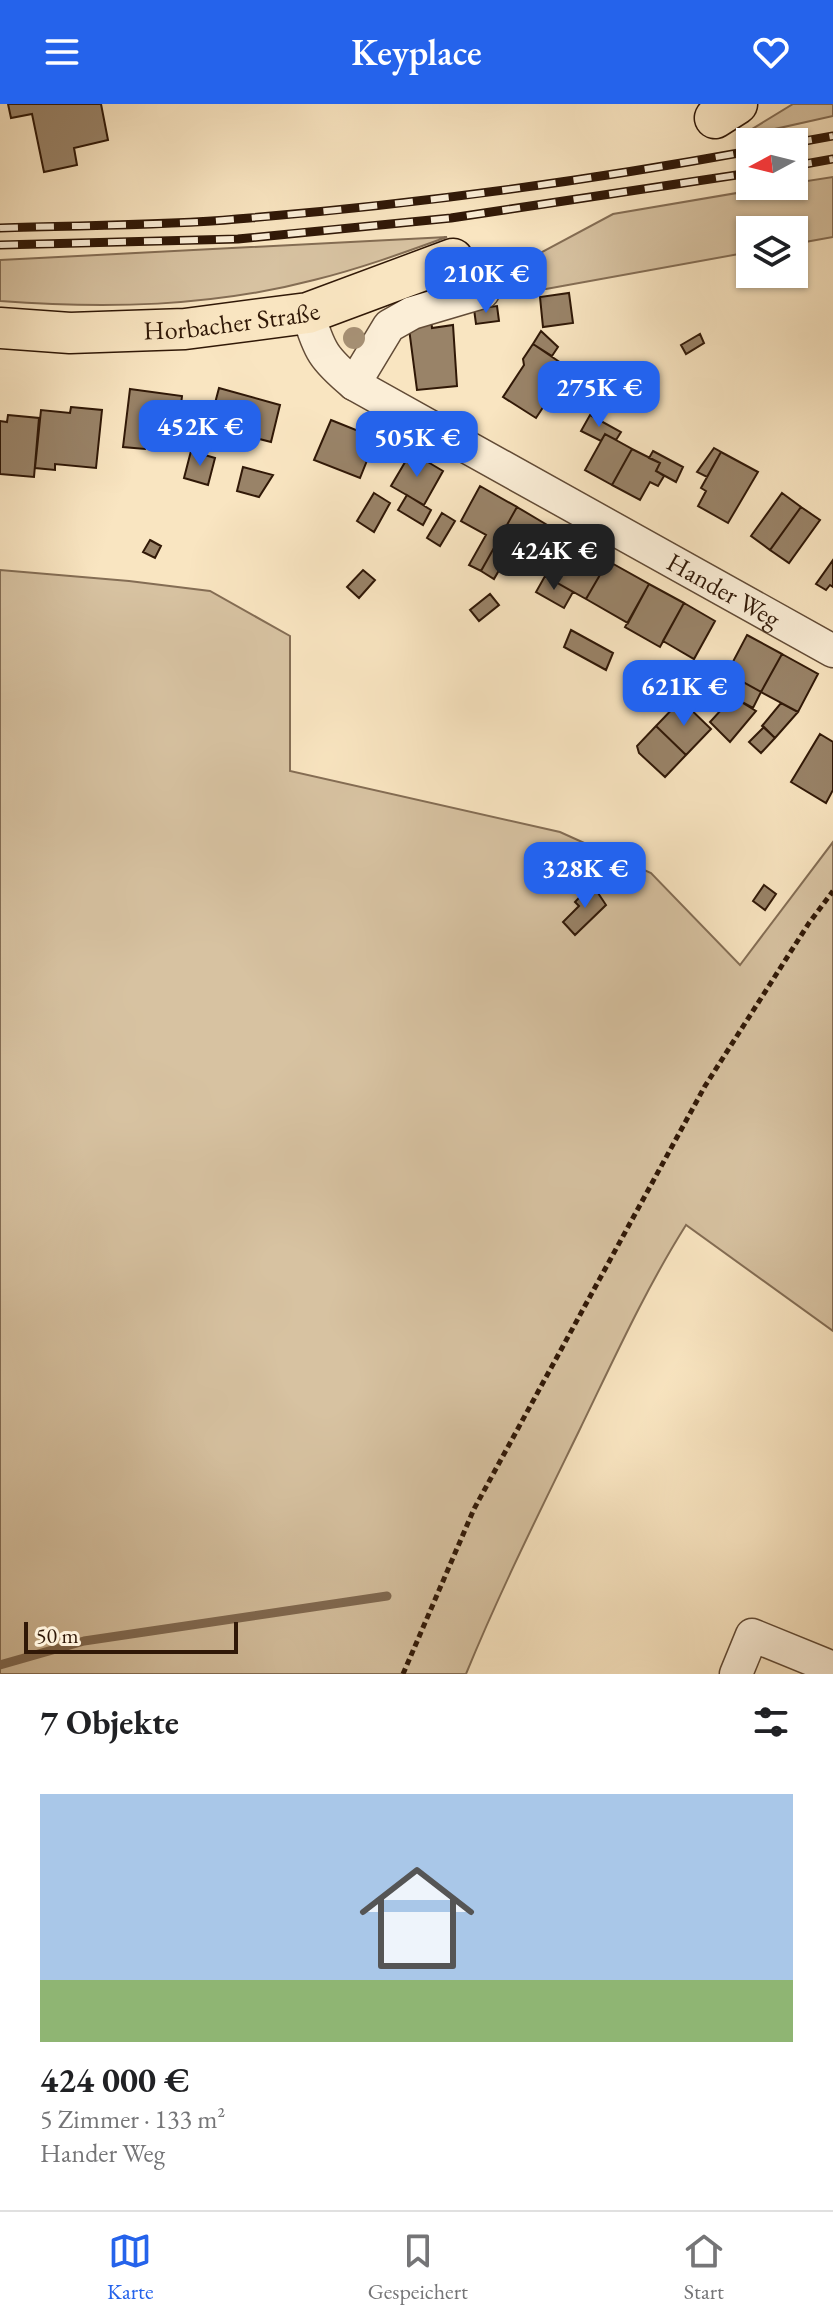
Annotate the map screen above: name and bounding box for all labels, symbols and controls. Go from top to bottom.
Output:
text: Keyplace [351,29,482,76]
icon: menu [40,30,84,74]
icon: heart [749,30,793,74]
north arrow [736,128,808,200]
map controls [736,128,808,288]
button: layers [736,216,808,288]
pin: 210K € [421,247,551,315]
text: 210K € [443,256,529,290]
street label: Horbacher Straße [143,293,324,347]
pin: 275K € [534,361,664,429]
text: 275K € [556,370,642,404]
pin: 452K € [135,400,265,468]
text: 452K € [157,409,243,443]
pin: 505K € [352,411,482,479]
text: 505K € [374,420,460,454]
pin: 424K € [489,524,619,592]
text: 424K € [511,533,597,567]
street label: Hander Weg [661,545,787,636]
pin: 621K € [619,660,749,728]
text: 621K € [641,669,727,703]
pin: 328K € [520,842,650,910]
text: 328K € [542,851,628,885]
scale bar [24,1618,238,1654]
text: 50 m [36,1621,79,1650]
text: 7 Objekte [40,1700,179,1744]
icon: filters [749,1700,793,1744]
icon: home [345,1846,489,1990]
text: 424 000 € [40,2058,189,2102]
text: 5 Zimmer · 133 m² [40,2102,225,2136]
text: Hander Weg [40,2136,165,2170]
tab: Karte [107,2229,154,2306]
tab: Gespeichert [368,2229,468,2306]
tab: Start [682,2229,726,2306]

